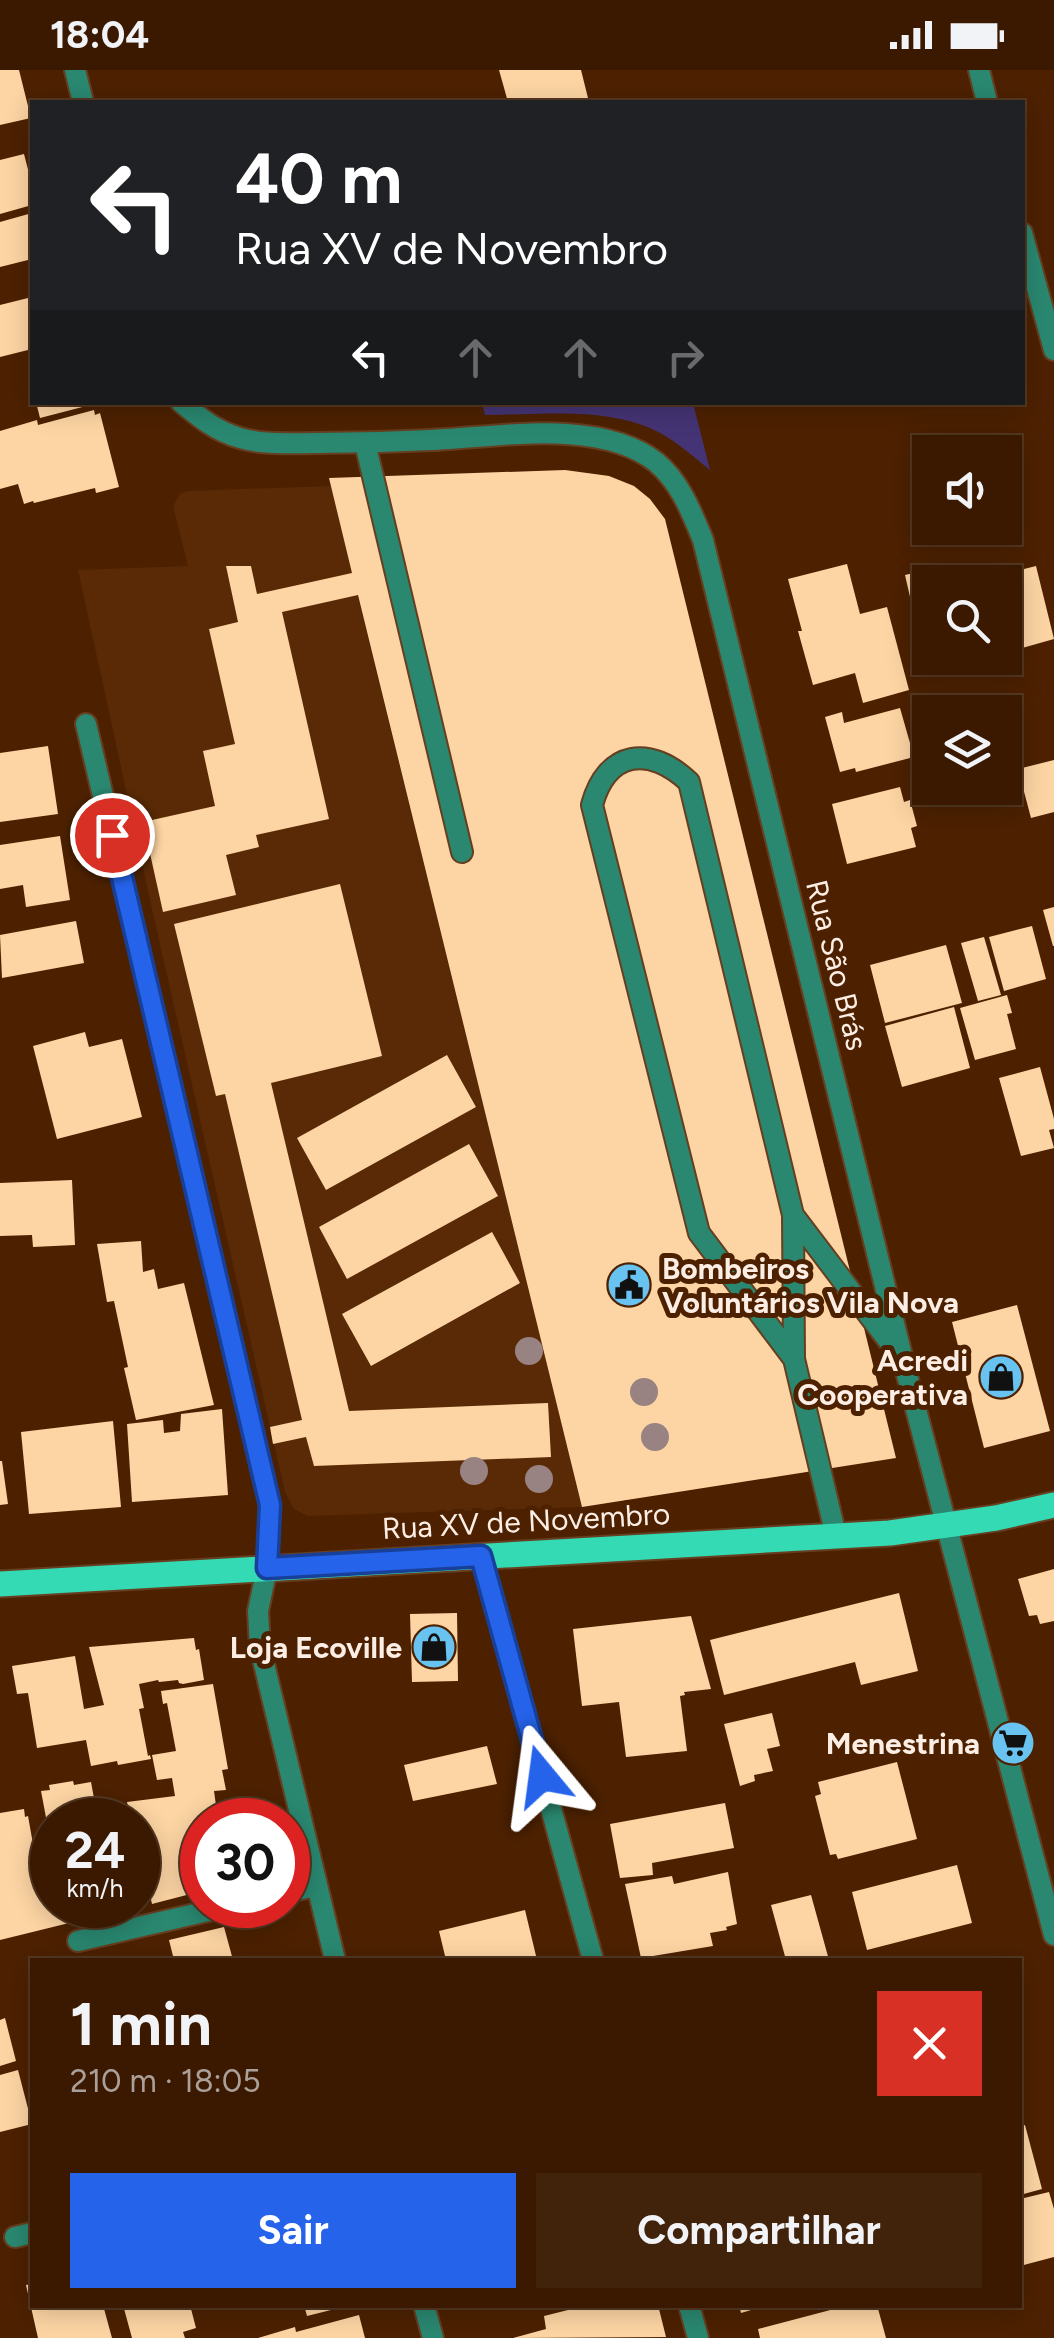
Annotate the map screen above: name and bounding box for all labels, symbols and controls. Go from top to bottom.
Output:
text: 18:04 [50,12,149,58]
text: 40 m [235,136,402,221]
icon: left [70,140,200,270]
text: Rua XV de Novembro [235,221,668,275]
icon: left [343,330,398,385]
icon: ahead [448,330,503,385]
icon: ahead [553,330,608,385]
icon: right [658,330,713,385]
map controls [912,435,1022,805]
button: sound [912,435,1022,545]
button: search [912,565,1022,675]
button: layers [912,695,1022,805]
pin [70,793,155,878]
icon: arrive [85,808,140,863]
street label: Rua São Brás [798,876,876,1054]
place label: Bombeiros Voluntários Vila Nova [662,1250,959,1321]
public building icon: Bombeiros Voluntários Vila Nova [606,1262,652,1308]
place label: Acredi Cooperativa [797,1342,968,1413]
shop icon: Acredi Cooperativa [978,1354,1024,1400]
street label: Rua XV de Novembro [381,1495,671,1547]
shop icon: Loja Ecoville [411,1624,457,1670]
place label: Loja Ecoville [230,1629,402,1666]
supermarket icon: Menestrina [990,1720,1036,1766]
position arrow [490,1724,594,1828]
place label: Menestrina [826,1725,980,1762]
speed limit sign: 30 [180,1798,310,1928]
text: 24 [65,1820,125,1881]
text: km/h [66,1873,124,1903]
text: 1 min [70,1988,212,2060]
button: close [877,1991,982,2096]
text: 210 m · 18:05 [70,2062,261,2100]
button: Sair [70,2173,516,2288]
button: Compartilhar [536,2173,982,2288]

